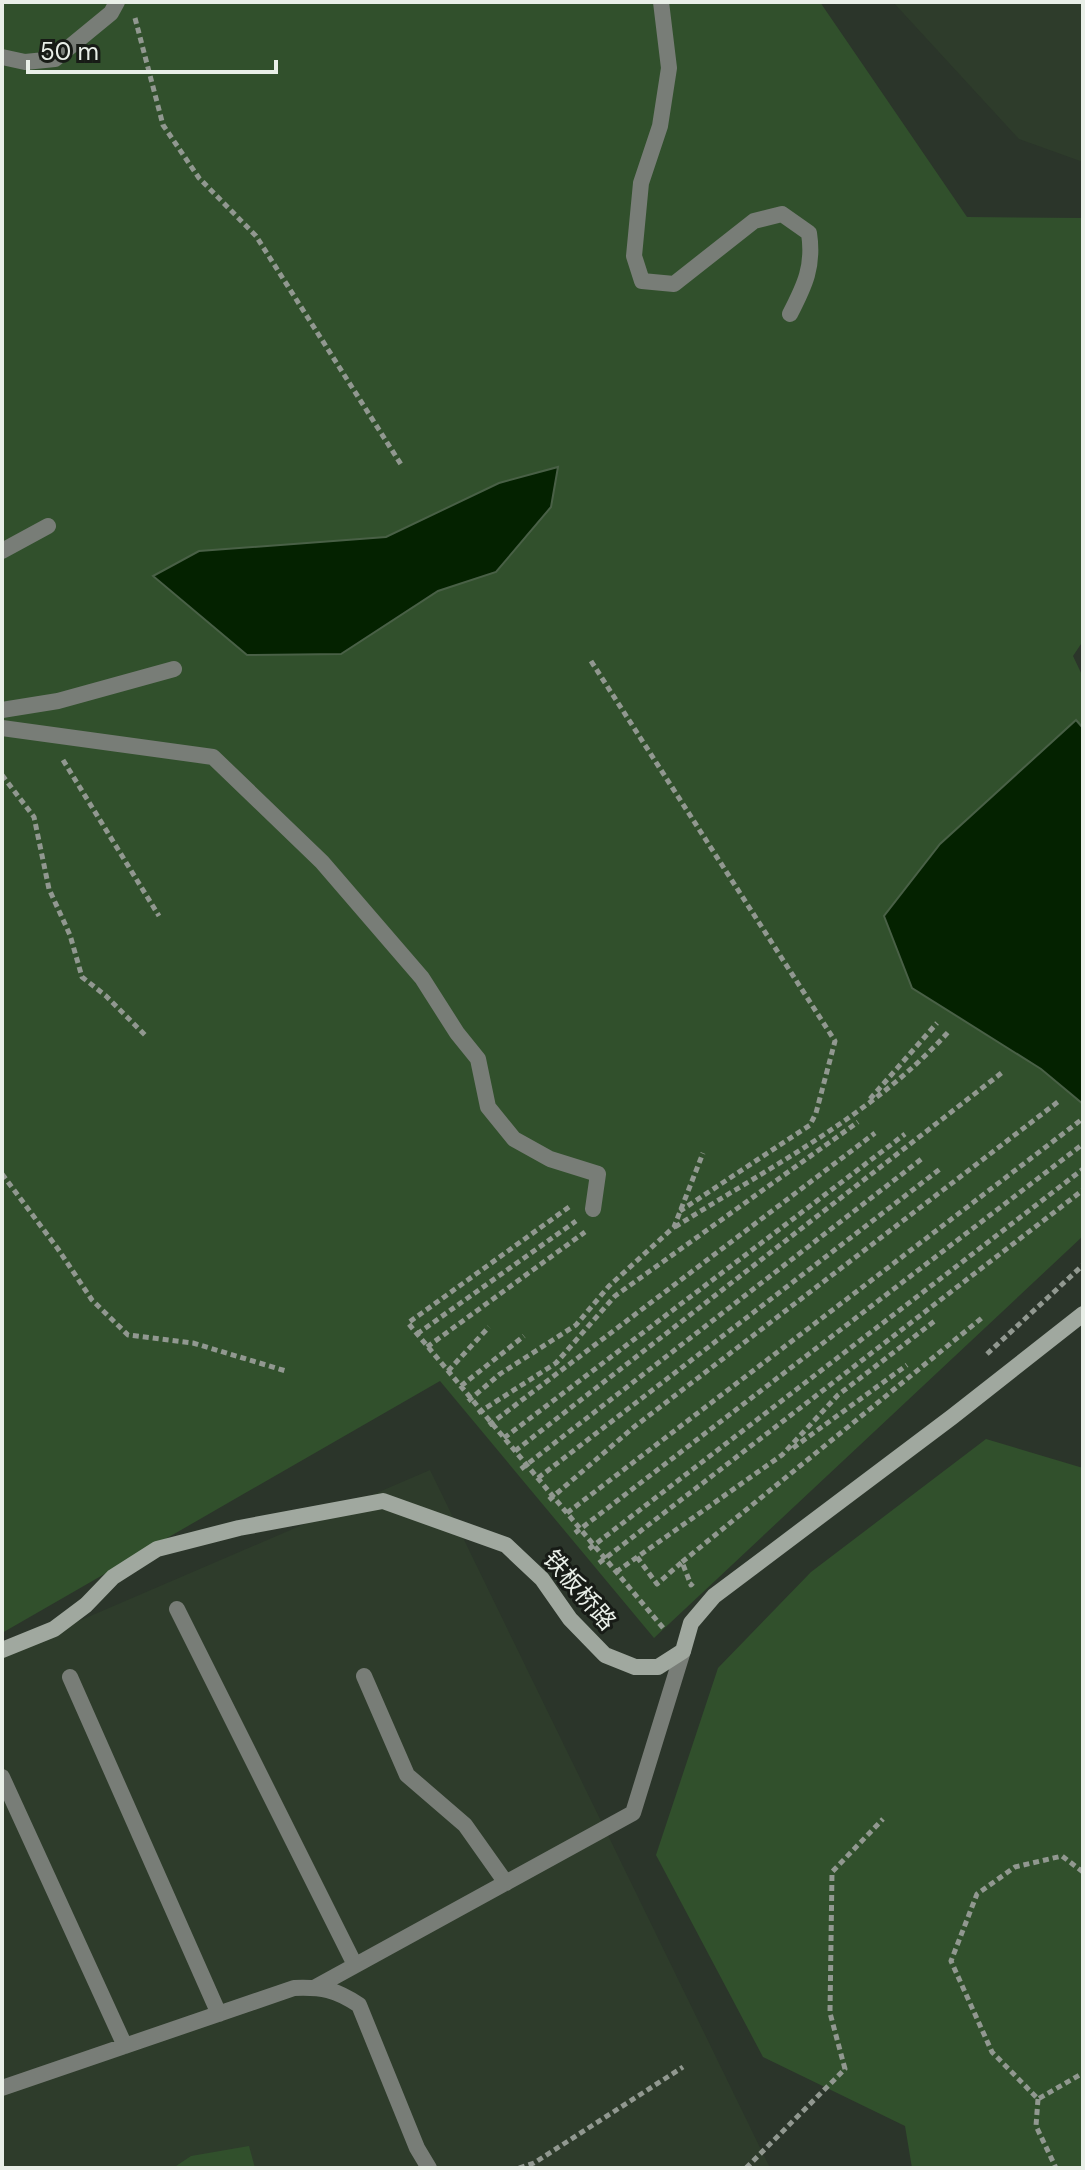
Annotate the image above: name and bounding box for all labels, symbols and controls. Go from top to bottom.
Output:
scale bar [28,24,276,74]
text: 50 m [40,36,99,67]
street label: 铁板桥路 [537,1544,623,1636]

